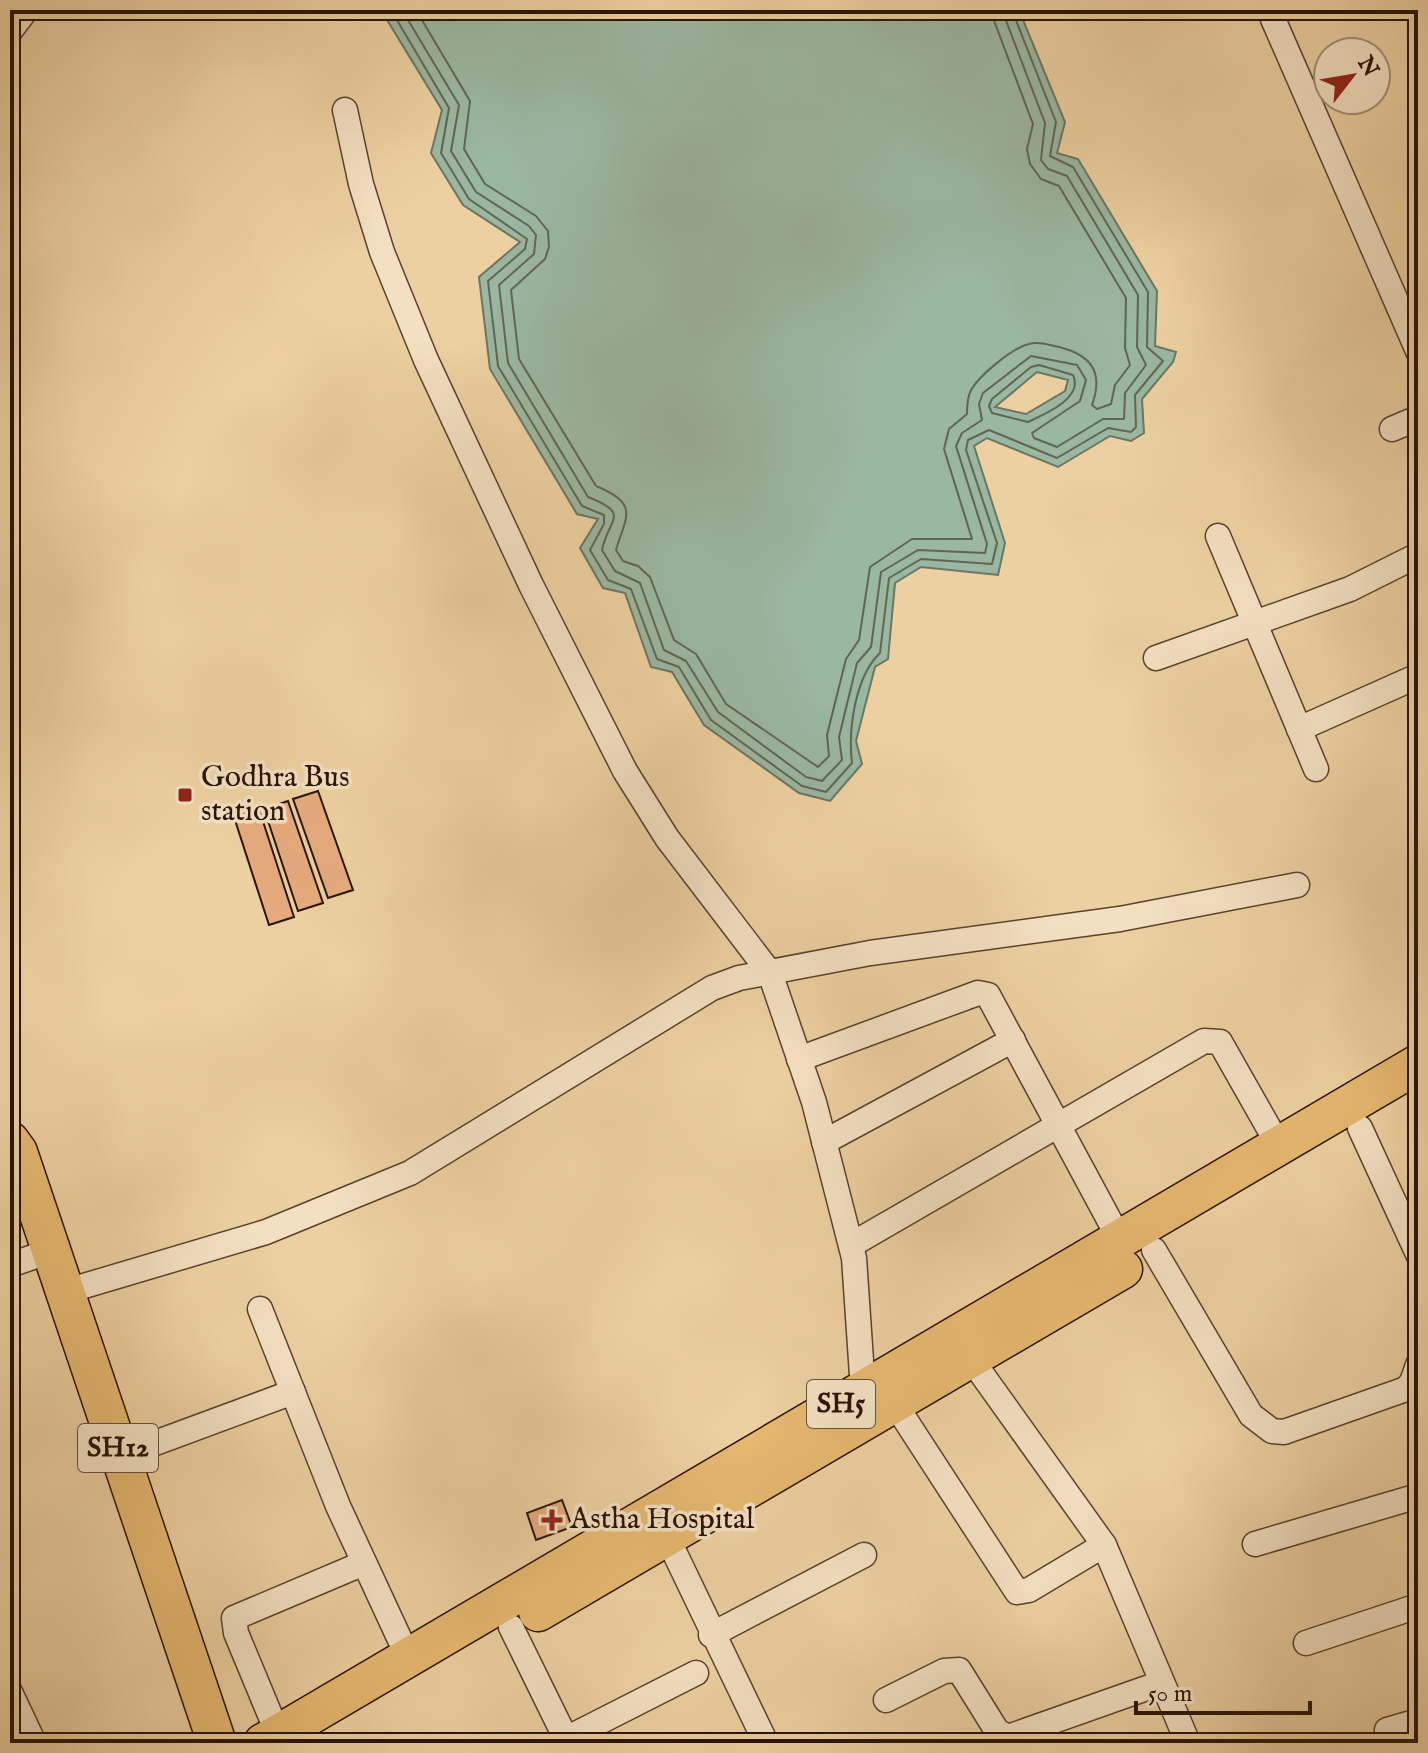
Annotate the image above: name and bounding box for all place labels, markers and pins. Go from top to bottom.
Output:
place label: Godhra Bus station [201,759,349,831]
marker: Godhra Bus station [176,786,194,804]
place label: Astha Hospital [569,1501,755,1539]
marker: Astha Hospital [541,1509,563,1531]

